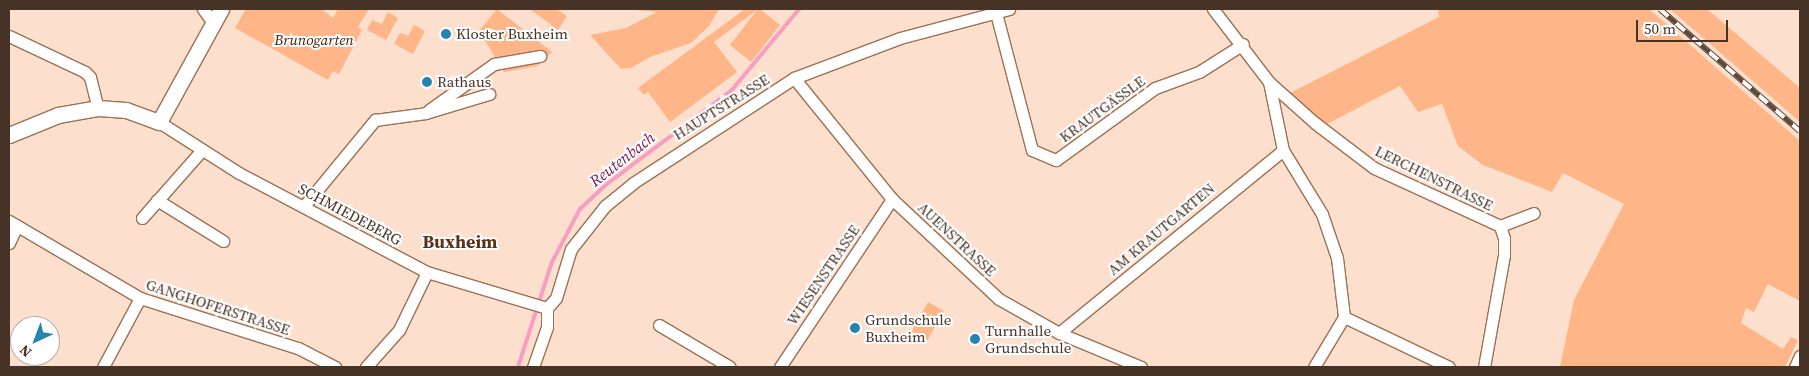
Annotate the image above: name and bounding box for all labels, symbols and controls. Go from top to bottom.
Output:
scale bar [1639,10,1732,42]
text: 50 m [1644,18,1676,39]
place label: Kloster Buxheim [456,25,568,43]
marker: Kloster Buxheim [440,28,452,40]
park label: Brunogarten [274,31,354,49]
street label: HAUPTSTRASSE [670,70,772,144]
street label: KRAUTGÄSSLE [1056,72,1148,146]
place label: Rathaus [437,73,491,91]
marker: Rathaus [421,76,433,88]
water label: Reutenbach [585,127,659,191]
street label: LERCHENSTRASSE [1372,142,1496,214]
street label: SCHMIEDEBERG [295,179,405,249]
street label: AM KRAUTGARTEN [1104,179,1218,279]
street label: AUENSTRASSE [914,198,1000,280]
street label: WIESENSTRASSE [783,221,863,329]
district label: Buxheim [423,231,497,253]
street label: GANGHOFERSTRASSE [144,275,292,339]
place label: Grundschule Buxheim [865,310,951,345]
north arrow [10,316,60,366]
place label: Turnhalle Grundschule [985,321,1071,356]
marker: Grundschule Buxheim [849,322,861,334]
marker: Turnhalle Grundschule [969,333,981,345]
text: N [15,340,36,362]

